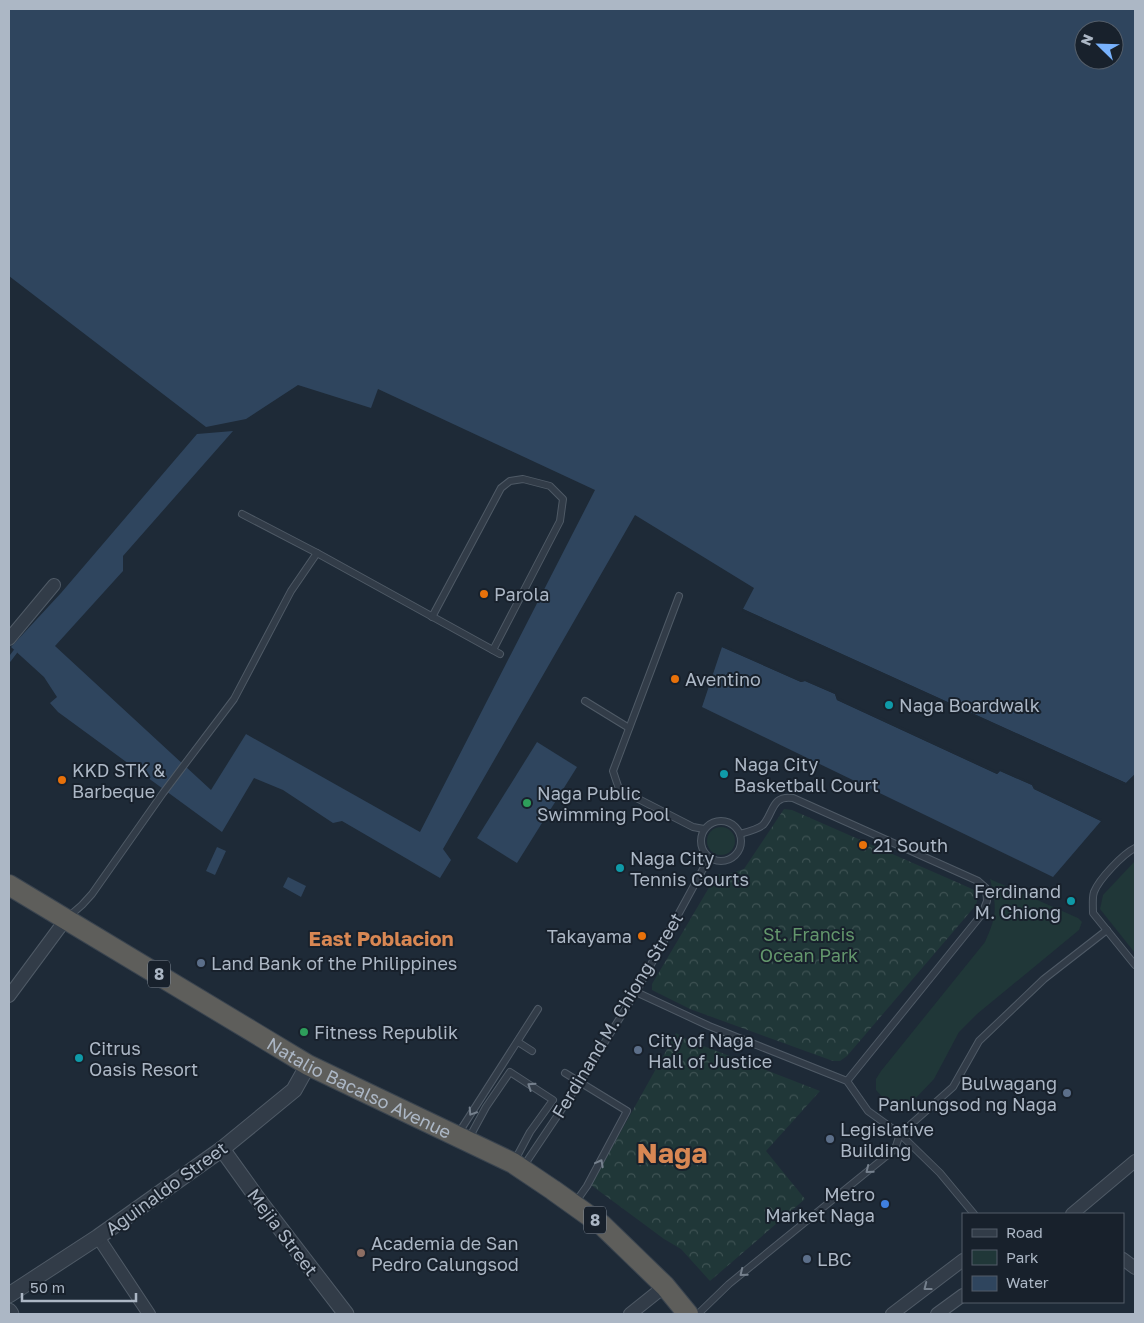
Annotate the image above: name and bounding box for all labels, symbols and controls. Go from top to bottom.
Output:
north arrow [1074,20,1124,70]
text: N [1077,32,1096,48]
place label: Parola [494,583,549,605]
marker: Parola [478,588,490,600]
place label: Aventino [685,668,761,690]
marker: Aventino [669,673,681,685]
place label: Naga Boardwalk [899,694,1040,716]
marker: Naga Boardwalk [883,699,895,711]
place label: Naga City Basketball Court [734,753,879,796]
place label: KKD STK & Barbeque [72,759,165,802]
marker: Naga City Basketball Court [718,768,730,780]
marker: KKD STK & Barbeque [56,774,68,786]
place label: Naga Public Swimming Pool [537,782,670,825]
marker: Naga Public Swimming Pool [521,797,533,809]
place label: 21 South [873,834,948,856]
marker: 21 South [857,839,869,851]
place label: Naga City Tennis Courts [630,847,749,890]
marker: Naga City Tennis Courts [614,862,626,874]
place label: Ferdinand M. Chiong [974,880,1061,923]
marker: Ferdinand M. Chiong [1065,895,1077,907]
street label: Ferdinand M. Chiong Street [547,908,687,1122]
park label: St. Francis Ocean Park [760,923,858,966]
place label: Takayama [547,925,632,947]
district label: East Poblacion [308,926,454,950]
marker: Takayama [636,930,648,942]
place label: Land Bank of the Philippines [211,952,457,974]
marker: Land Bank of the Philippines [195,957,207,969]
road number: 8 [148,961,170,988]
place label: Fitness Republik [314,1021,458,1043]
marker: Fitness Republik [298,1026,310,1038]
place label: City of Naga Hall of Justice [648,1029,772,1072]
street label: Natalio Bacalso Avenue [263,1032,455,1143]
place label: Citrus Oasis Resort [89,1037,198,1080]
marker: City of Naga Hall of Justice [632,1044,644,1056]
marker: Citrus Oasis Resort [73,1052,85,1064]
place label: Bulwagang Panlungsod ng Naga [878,1072,1057,1115]
one-way arrow [527,1083,536,1092]
marker: Bulwagang Panlungsod ng Naga [1061,1087,1073,1099]
one-way arrow [469,1106,478,1116]
place label: Legislative Building [840,1118,934,1161]
marker: Legislative Building [824,1133,836,1145]
street label: Aguinaldo Street [101,1136,231,1240]
district label: Naga [637,1136,707,1169]
one-way arrow [594,1159,604,1168]
one-way arrow [866,1164,875,1173]
place label: Metro Market Naga [765,1183,875,1226]
street label: Mejia Street [243,1184,323,1280]
marker: Metro Market Naga [879,1198,891,1210]
road number: 8 [584,1206,606,1234]
legend [962,1213,1124,1303]
text: Road [1006,1223,1043,1241]
place label: Academia de San Pedro Calungsod [371,1232,519,1275]
marker: Academia de San Pedro Calungsod [355,1247,367,1259]
place label: LBC [817,1248,851,1270]
text: Park [1006,1248,1039,1266]
marker: LBC [801,1253,813,1265]
one-way arrow [740,1267,749,1276]
scale bar [22,1270,136,1302]
text: Water [1006,1273,1049,1291]
text: 50 m [30,1278,65,1296]
one-way arrow [924,1281,933,1290]

